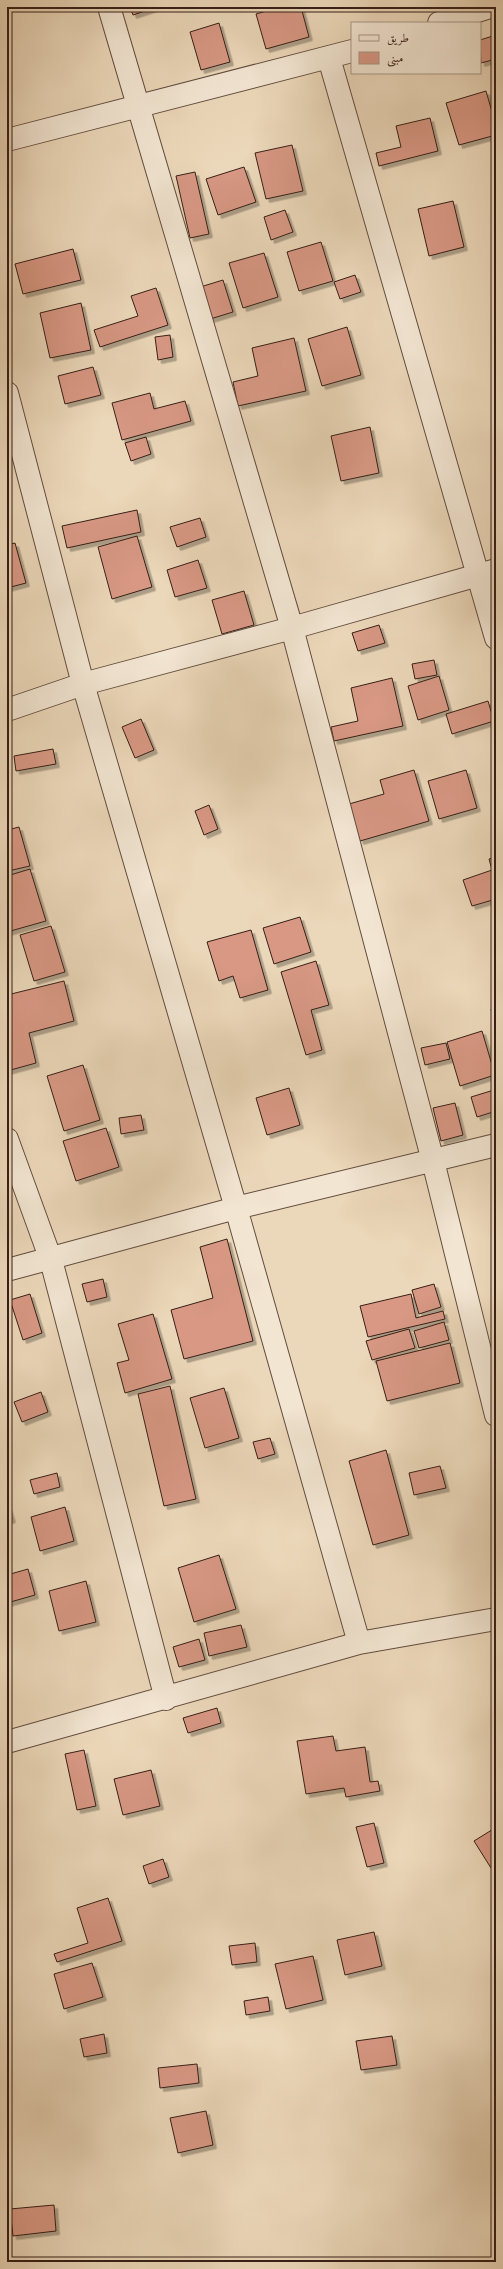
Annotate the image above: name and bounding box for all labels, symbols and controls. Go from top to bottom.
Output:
legend [351,22,481,74]
text: طريق [387,30,409,48]
text: مبنى [387,50,403,68]

